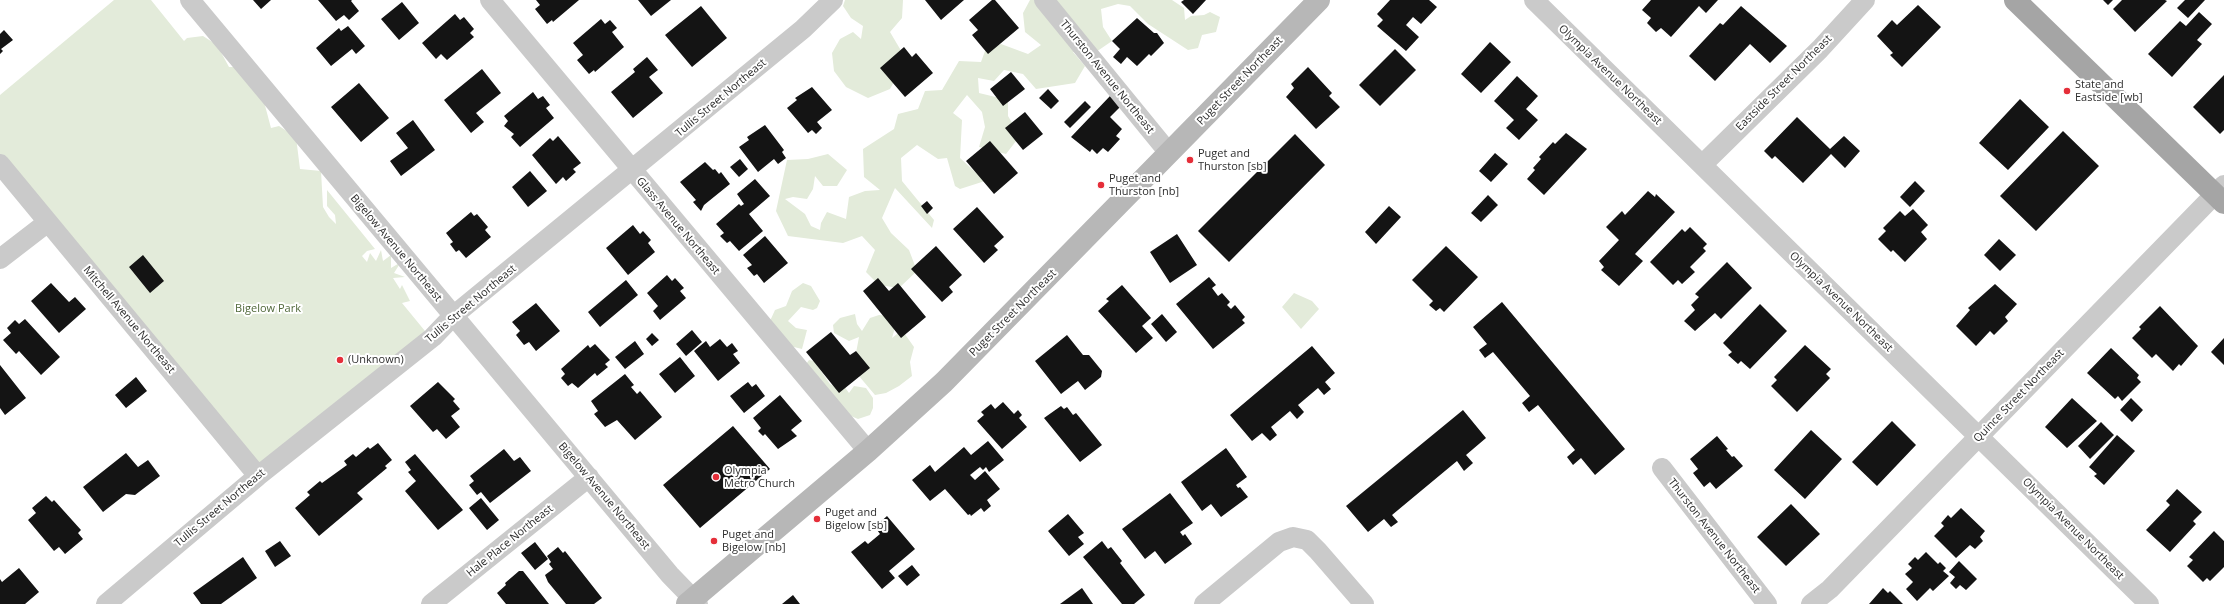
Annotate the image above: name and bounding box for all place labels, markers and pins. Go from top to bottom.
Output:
place label: State and Eastside [wb] [2075,78,2143,104]
marker: State and Eastside [wb] [2062,86,2072,96]
place label: Puget and Thurston [sb] [1198,147,1267,173]
marker: Puget and Thurston [sb] [1185,155,1195,165]
place label: Puget and Thurston [nb] [1109,172,1179,198]
marker: Puget and Thurston [nb] [1096,180,1106,190]
place label: (Unknown) [348,353,404,367]
marker: (Unknown) [335,355,345,365]
place label: Olympia Metro Church [724,464,795,490]
marker: Olympia Metro Church [711,472,721,482]
place label: Puget and Bigelow [sb] [825,506,887,532]
marker: Puget and Bigelow [sb] [812,514,822,524]
place label: Puget and Bigelow [nb] [722,528,785,554]
marker: Puget and Bigelow [nb] [709,536,719,546]

